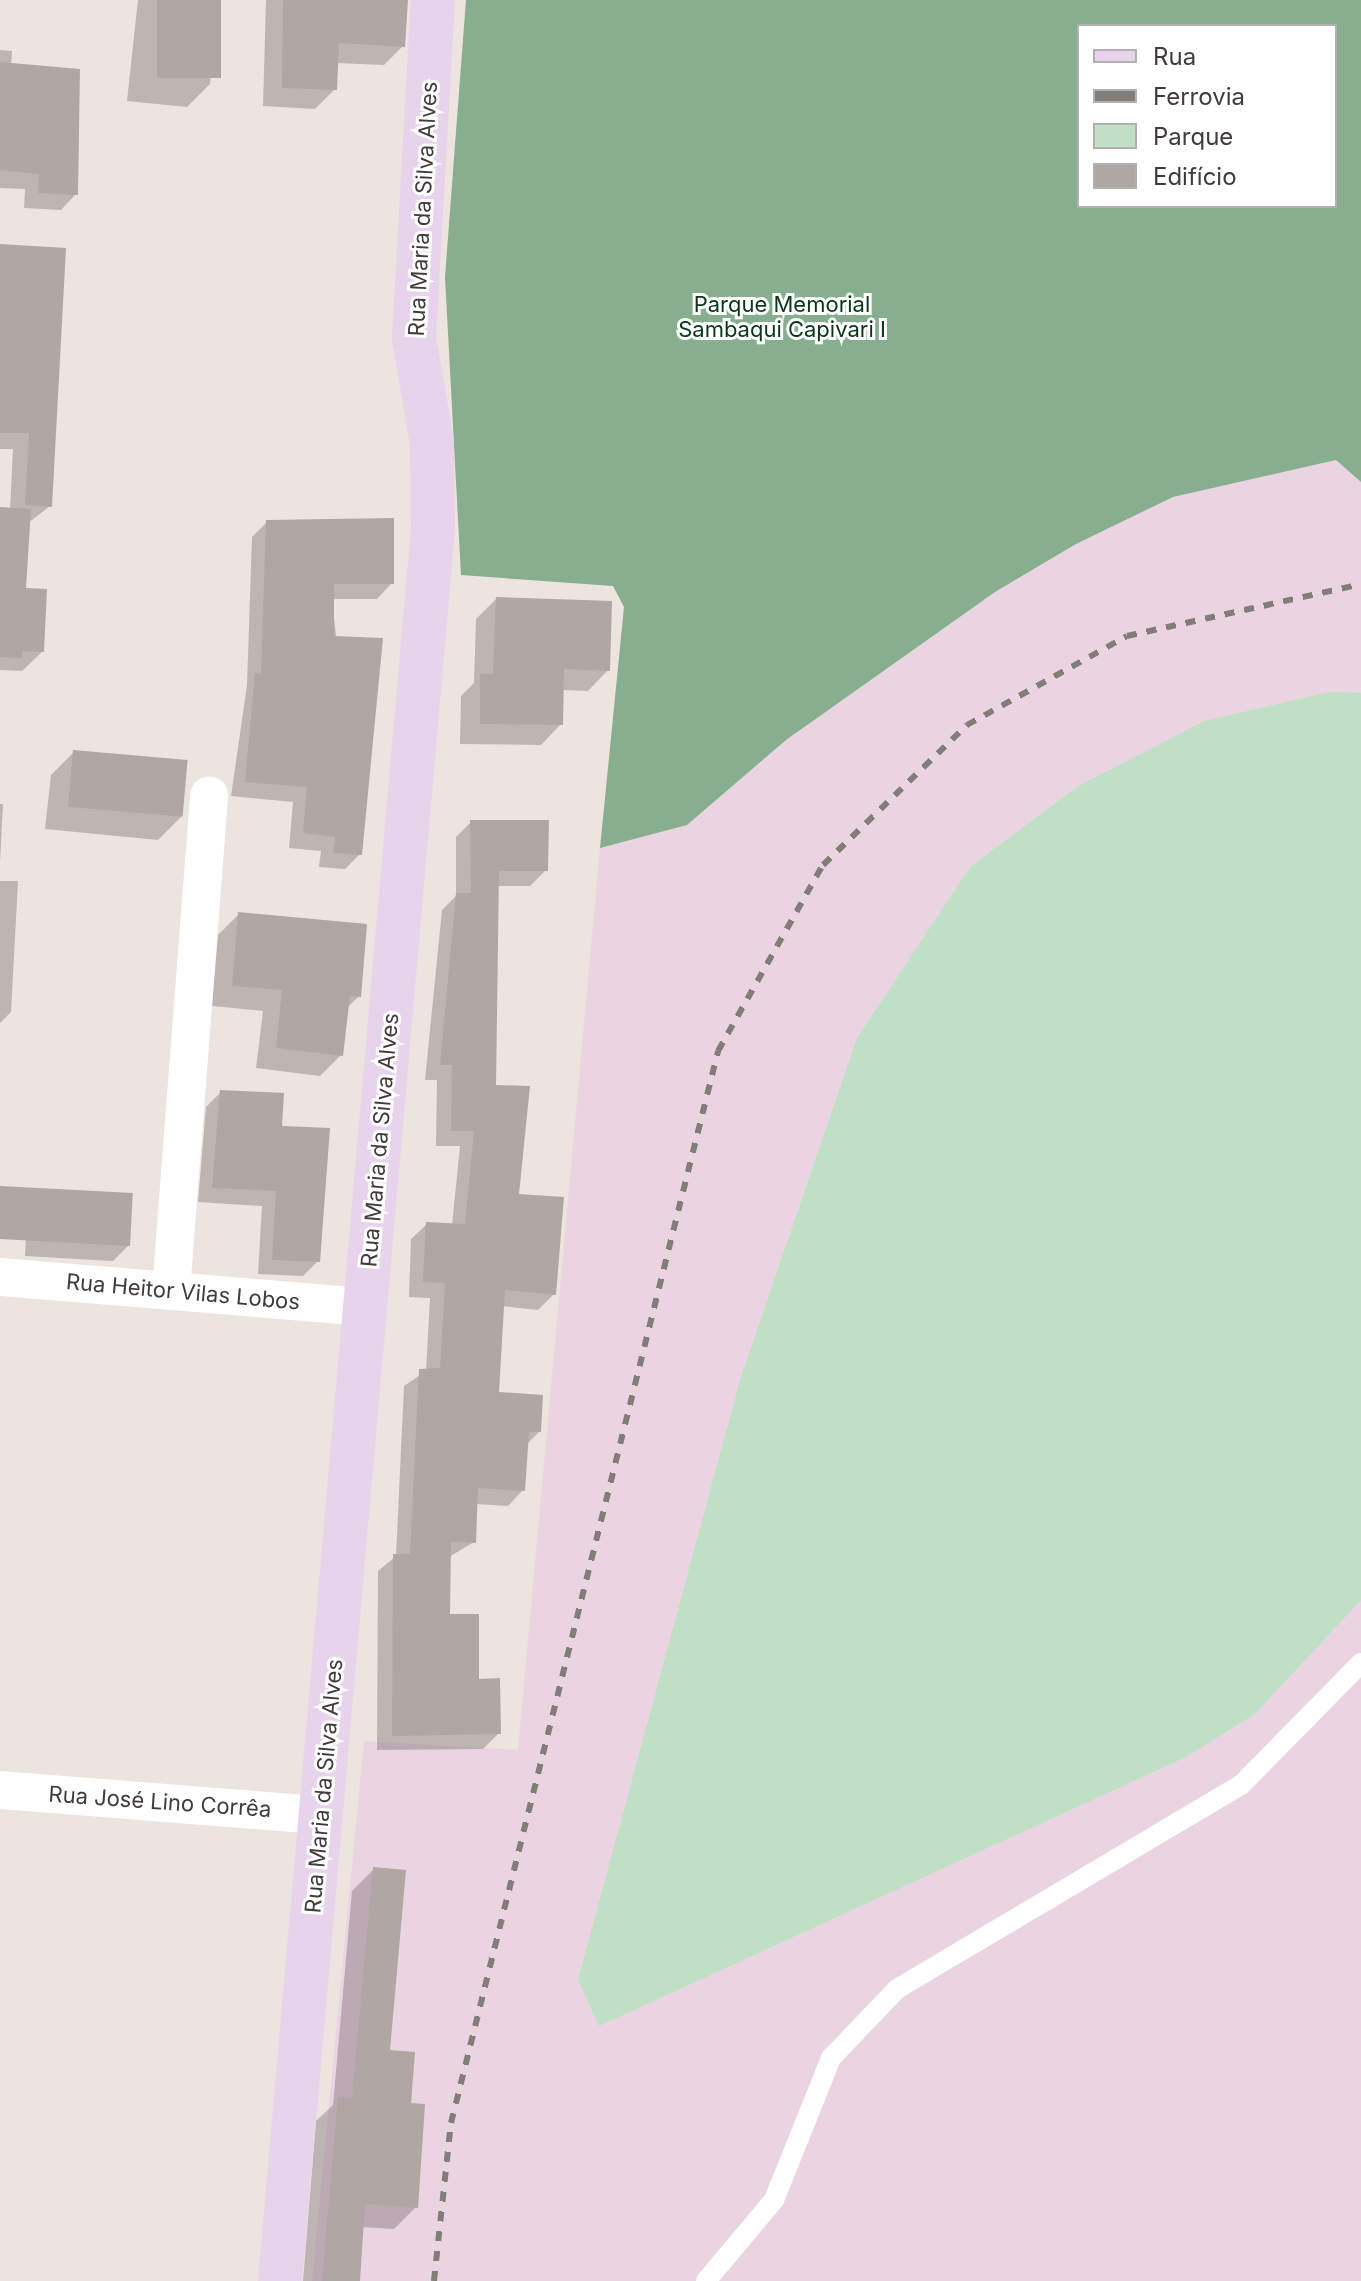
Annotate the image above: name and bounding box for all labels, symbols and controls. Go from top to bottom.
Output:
legend [1077,24,1337,208]
text: Rua [1153,42,1196,71]
street label: Rua Maria da Silva Alves [403,81,443,337]
text: Ferrovia [1153,82,1245,111]
text: Parque [1153,122,1233,151]
text: Edifício [1153,162,1237,191]
park label: Parque Memorial Sambaqui Capivari I [678,291,886,342]
street label: Rua Maria da Silva Alves [356,1012,404,1268]
street label: Rua Heitor Vilas Lobos [65,1269,301,1315]
street label: Rua Maria da Silva Alves [300,1658,348,1914]
street label: Rua José Lino Corrêa [48,1781,272,1823]

